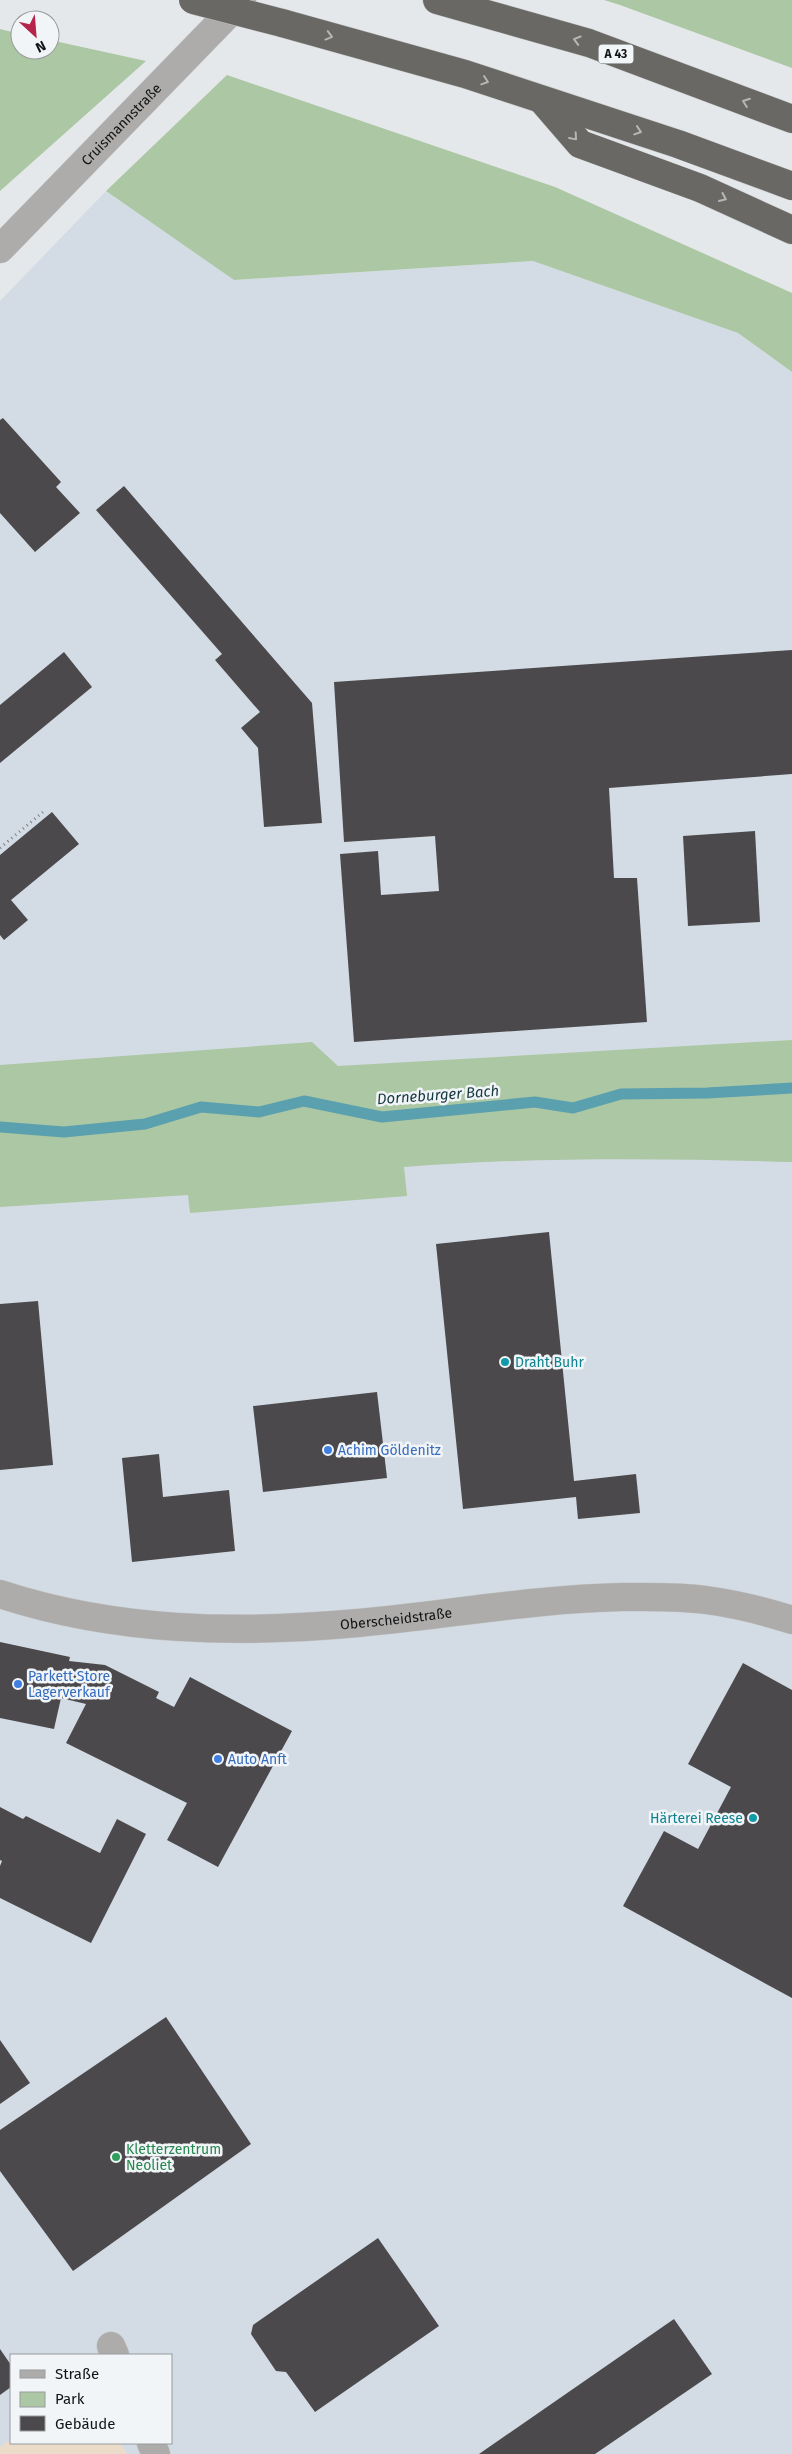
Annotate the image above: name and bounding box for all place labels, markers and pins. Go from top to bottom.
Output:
place label: Draht Buhr [515,1354,584,1371]
marker: Draht Buhr [499,1356,511,1368]
place label: Achim Göldenitz [338,1442,441,1459]
marker: Achim Göldenitz [322,1444,334,1456]
place label: Parkett Store Lagerverkauf [28,1668,111,1701]
marker: Parkett Store Lagerverkauf [12,1678,24,1690]
place label: Auto Anft [228,1751,288,1768]
marker: Auto Anft [212,1753,224,1765]
place label: Härterei Reese [650,1810,743,1827]
marker: Härterei Reese [747,1812,759,1824]
place label: Kletterzentrum Neoliet [126,2141,221,2174]
marker: Kletterzentrum Neoliet [110,2151,122,2163]

